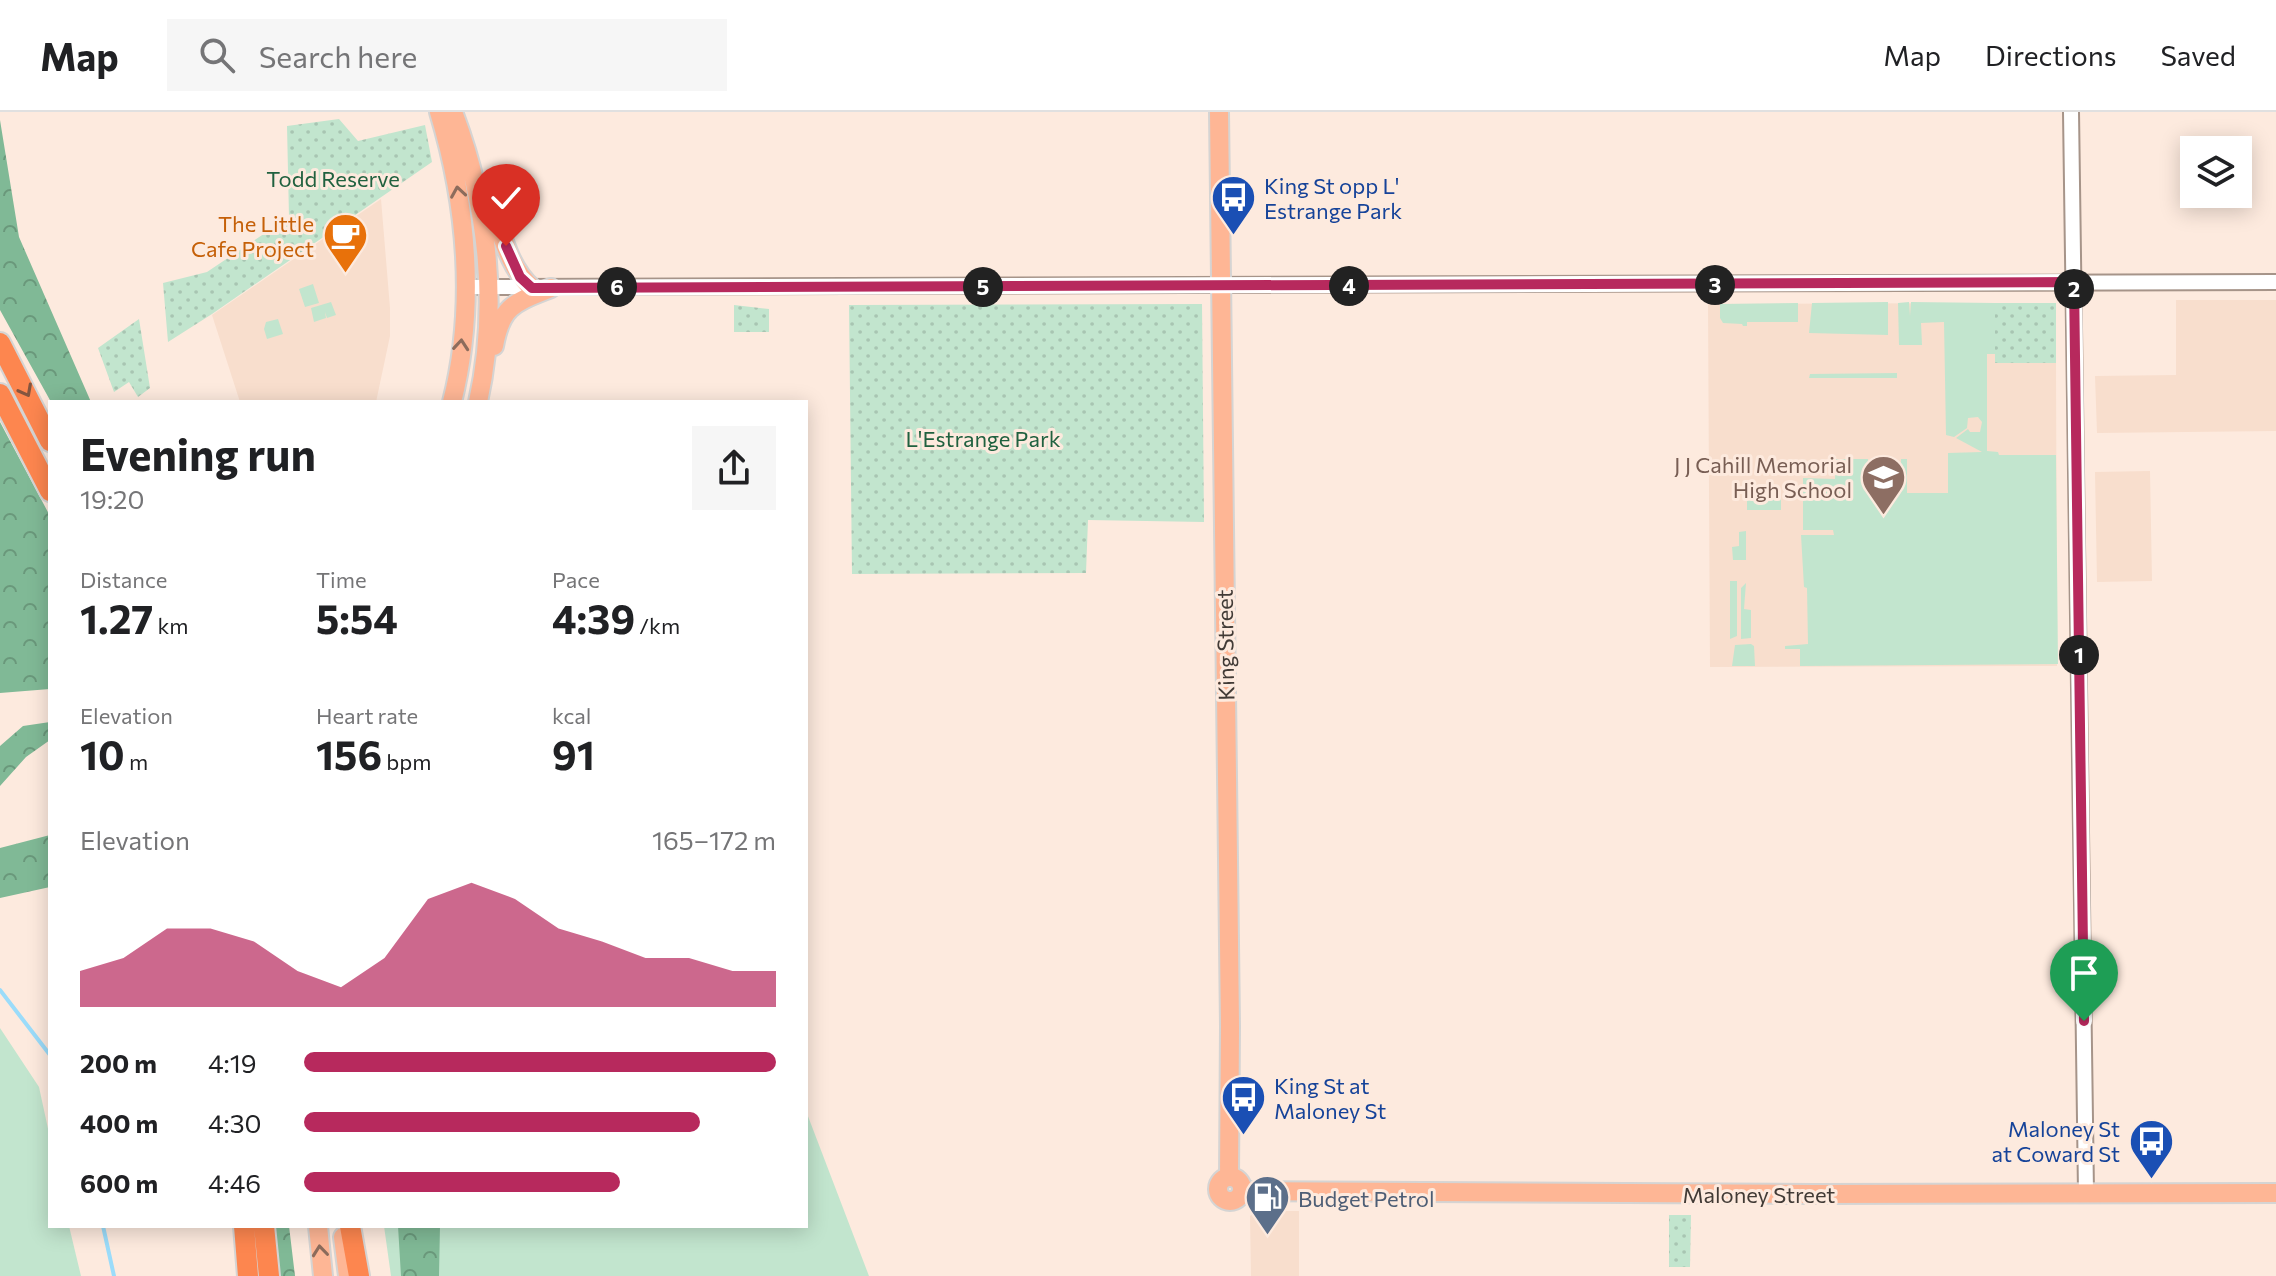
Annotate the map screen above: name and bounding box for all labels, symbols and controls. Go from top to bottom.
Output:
search box [167,19,727,91]
text: Map [40,32,119,79]
icon: search [195,33,239,77]
text: Search here [259,37,417,74]
text: Map [1883,38,1941,72]
text: Directions [1985,38,2116,72]
text: Saved [2160,38,2236,72]
map controls [2180,136,2252,208]
button: layers [2180,136,2252,208]
pin [472,164,540,246]
park label: Todd Reserve [266,165,400,192]
place label: King St opp L' Estrange Park [1264,172,1402,224]
bus stop icon: King St opp L' Estrange Park [1209,174,1257,237]
icon: check [484,176,528,220]
one-way arrow [450,185,467,198]
place label: The Little Cafe Project [191,210,314,262]
cafe icon: The Little Cafe Project [321,212,369,275]
pin: 3 [1695,265,1735,305]
pin: 4 [1329,266,1369,306]
pin: 6 [597,267,637,307]
pin: 5 [963,267,1003,307]
pin: 2 [2054,269,2094,309]
text: 3 [1709,271,1721,298]
text: 4 [1342,272,1356,299]
text: 6 [610,273,624,300]
text: 5 [977,273,989,300]
text: 2 [2068,275,2080,302]
one-way arrow [452,338,469,351]
one-way arrow [17,383,32,398]
park label: L'Estrange Park [905,425,1061,452]
text: Evening run [80,426,316,480]
button: share [692,426,776,510]
place label: J J Cahill Memorial High School [1674,451,1852,503]
school or university icon: J J Cahill Memorial High School [1859,453,1907,516]
text: 19:20 [80,483,144,514]
text: Distance [80,566,167,593]
text: Time [316,566,367,593]
text: Pace [552,566,600,593]
street label: King Street [1211,589,1239,701]
text: 1.27 [80,593,153,642]
text: 5:54 [316,593,398,642]
text: 4:39 [552,593,635,642]
text: km [153,612,189,639]
text: /km [635,612,680,639]
pin: 1 [2059,635,2099,675]
text: 1 [2074,641,2084,668]
text: Elevation [80,702,173,729]
text: Heart rate [316,702,418,729]
text: kcal [552,702,591,729]
text: 10 [80,729,125,778]
text: 156 [316,729,382,778]
text: 91 [552,729,595,778]
text: m [125,748,148,775]
text: bpm [382,748,432,775]
text: Elevation [80,824,190,855]
text: 165–172 m [652,824,776,855]
pin [2050,939,2118,1021]
icon: arrive [2062,951,2106,995]
text: 200 m [80,1047,157,1078]
text: 4:19 [208,1047,257,1078]
place label: King St at Maloney St [1274,1072,1386,1124]
bus stop icon: King St at Maloney St [1219,1074,1267,1137]
text: 400 m [80,1107,158,1138]
text: 4:30 [208,1107,262,1138]
place label: Maloney St at Coward St [1992,1115,2120,1167]
bus stop icon: Maloney St at Coward St [2127,1117,2175,1180]
text: 600 m [80,1167,158,1198]
text: 4:46 [208,1167,261,1198]
fuel station icon: Budget Petrol [1243,1174,1291,1237]
street label: Maloney Street [1683,1181,1835,1208]
place label: Budget Petrol [1298,1185,1435,1212]
one-way arrow [312,1244,329,1257]

